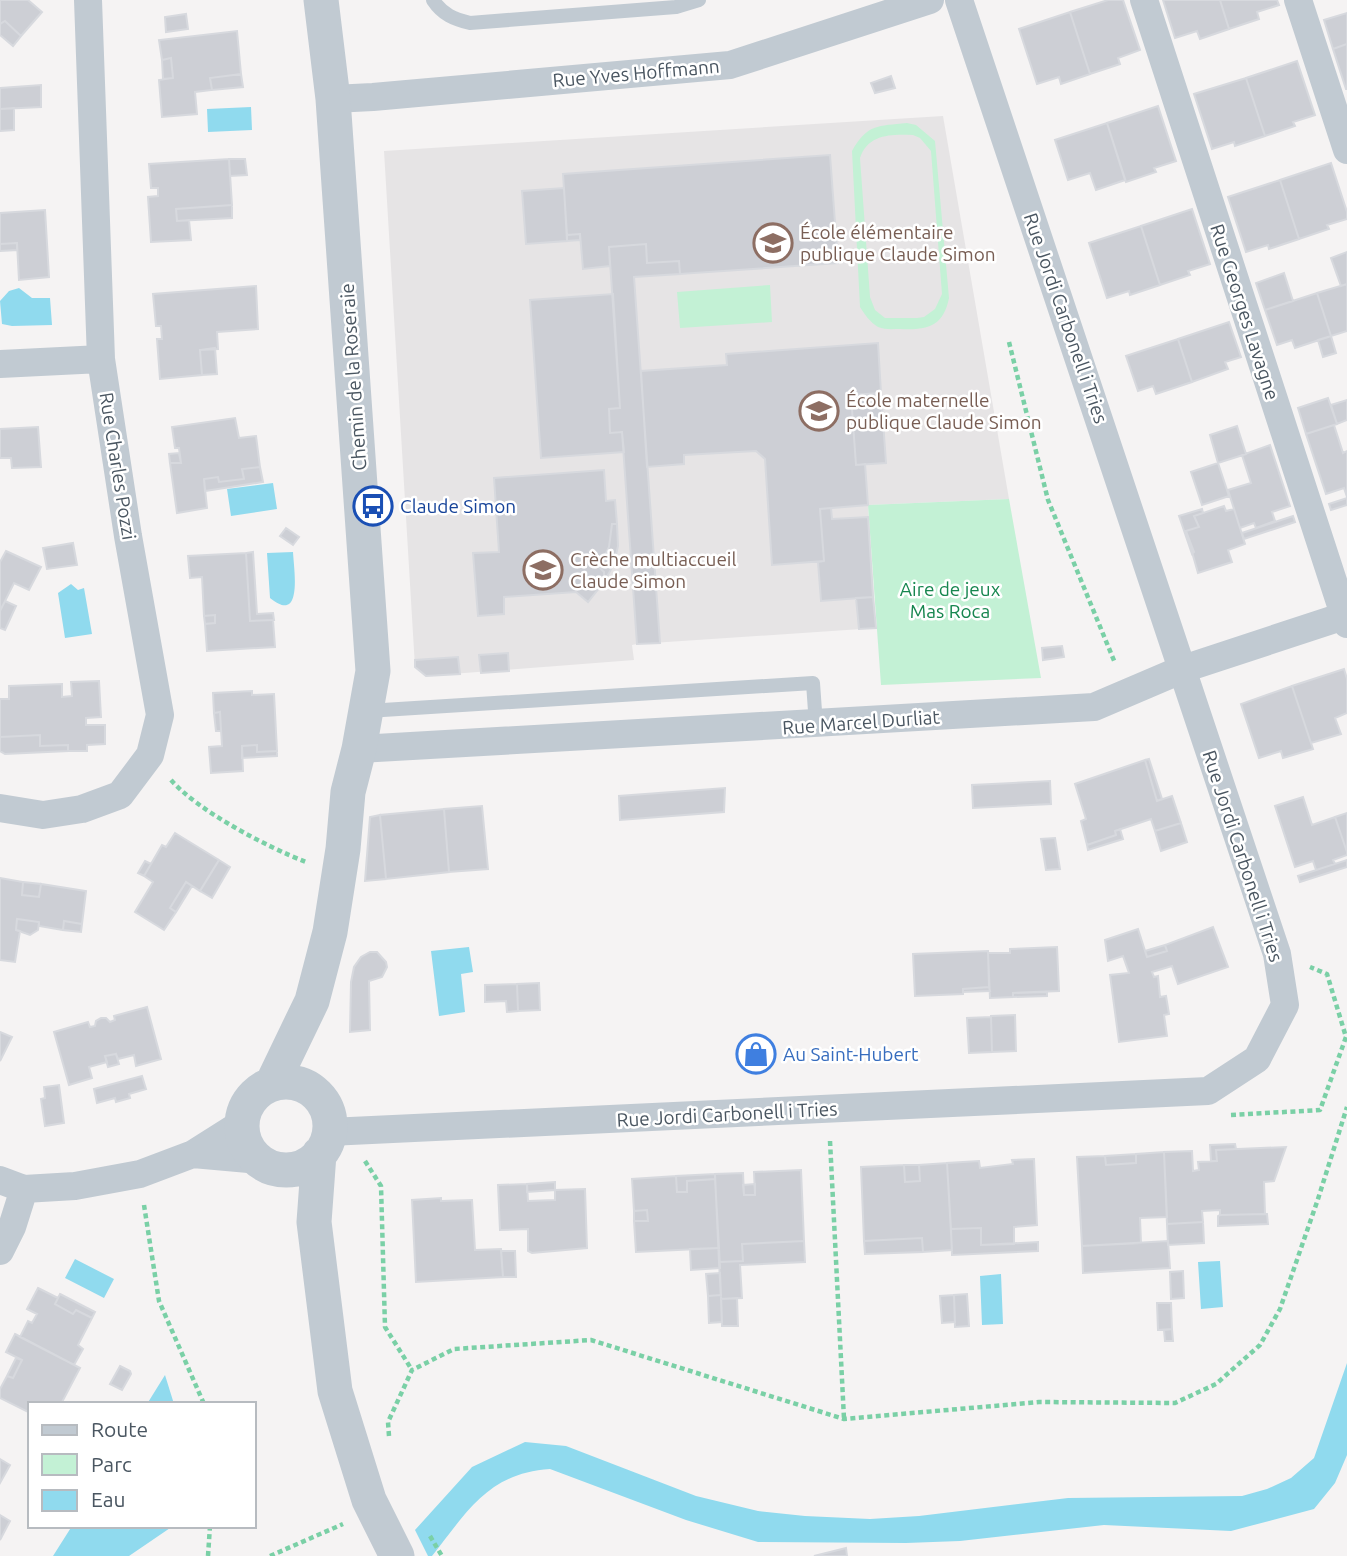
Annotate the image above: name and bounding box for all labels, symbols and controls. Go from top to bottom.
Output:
street label: Rue Yves Hoffmann [552,55,720,91]
street label: Rue Jordi Carbonell i Tries [1020,210,1112,426]
place label: École élémentaire publique Claude Simon [800,221,996,265]
street label: Rue Georges Lavagne [1206,221,1284,403]
school or university icon: École élémentaire publique Claude Simon [752,222,794,264]
street label: Chemin de la Roseraie [335,282,371,472]
place label: École maternelle publique Claude Simon [846,389,1042,433]
school or university icon: École maternelle publique Claude Simon [798,390,840,432]
street label: Rue Charles Pozzi [95,391,141,541]
bus stop icon: Claude Simon [352,485,394,527]
place label: Claude Simon [400,495,516,517]
place label: Crèche multiaccueil Claude Simon [570,548,736,592]
school or university icon: Crèche multiaccueil Claude Simon [522,549,564,591]
park label: Aire de jeux Mas Roca [900,578,1001,622]
street label: Rue Marcel Durliat [781,705,941,738]
street label: Rue Jordi Carbonell i Tries [1198,747,1288,965]
shop icon: Au Saint-Hubert [735,1033,777,1075]
place label: Au Saint-Hubert [783,1043,919,1065]
street label: Rue Jordi Carbonell i Tries [616,1097,838,1131]
legend [28,1402,256,1528]
text: Route [91,1417,148,1441]
text: Parc [91,1452,132,1476]
text: Eau [91,1487,126,1511]

